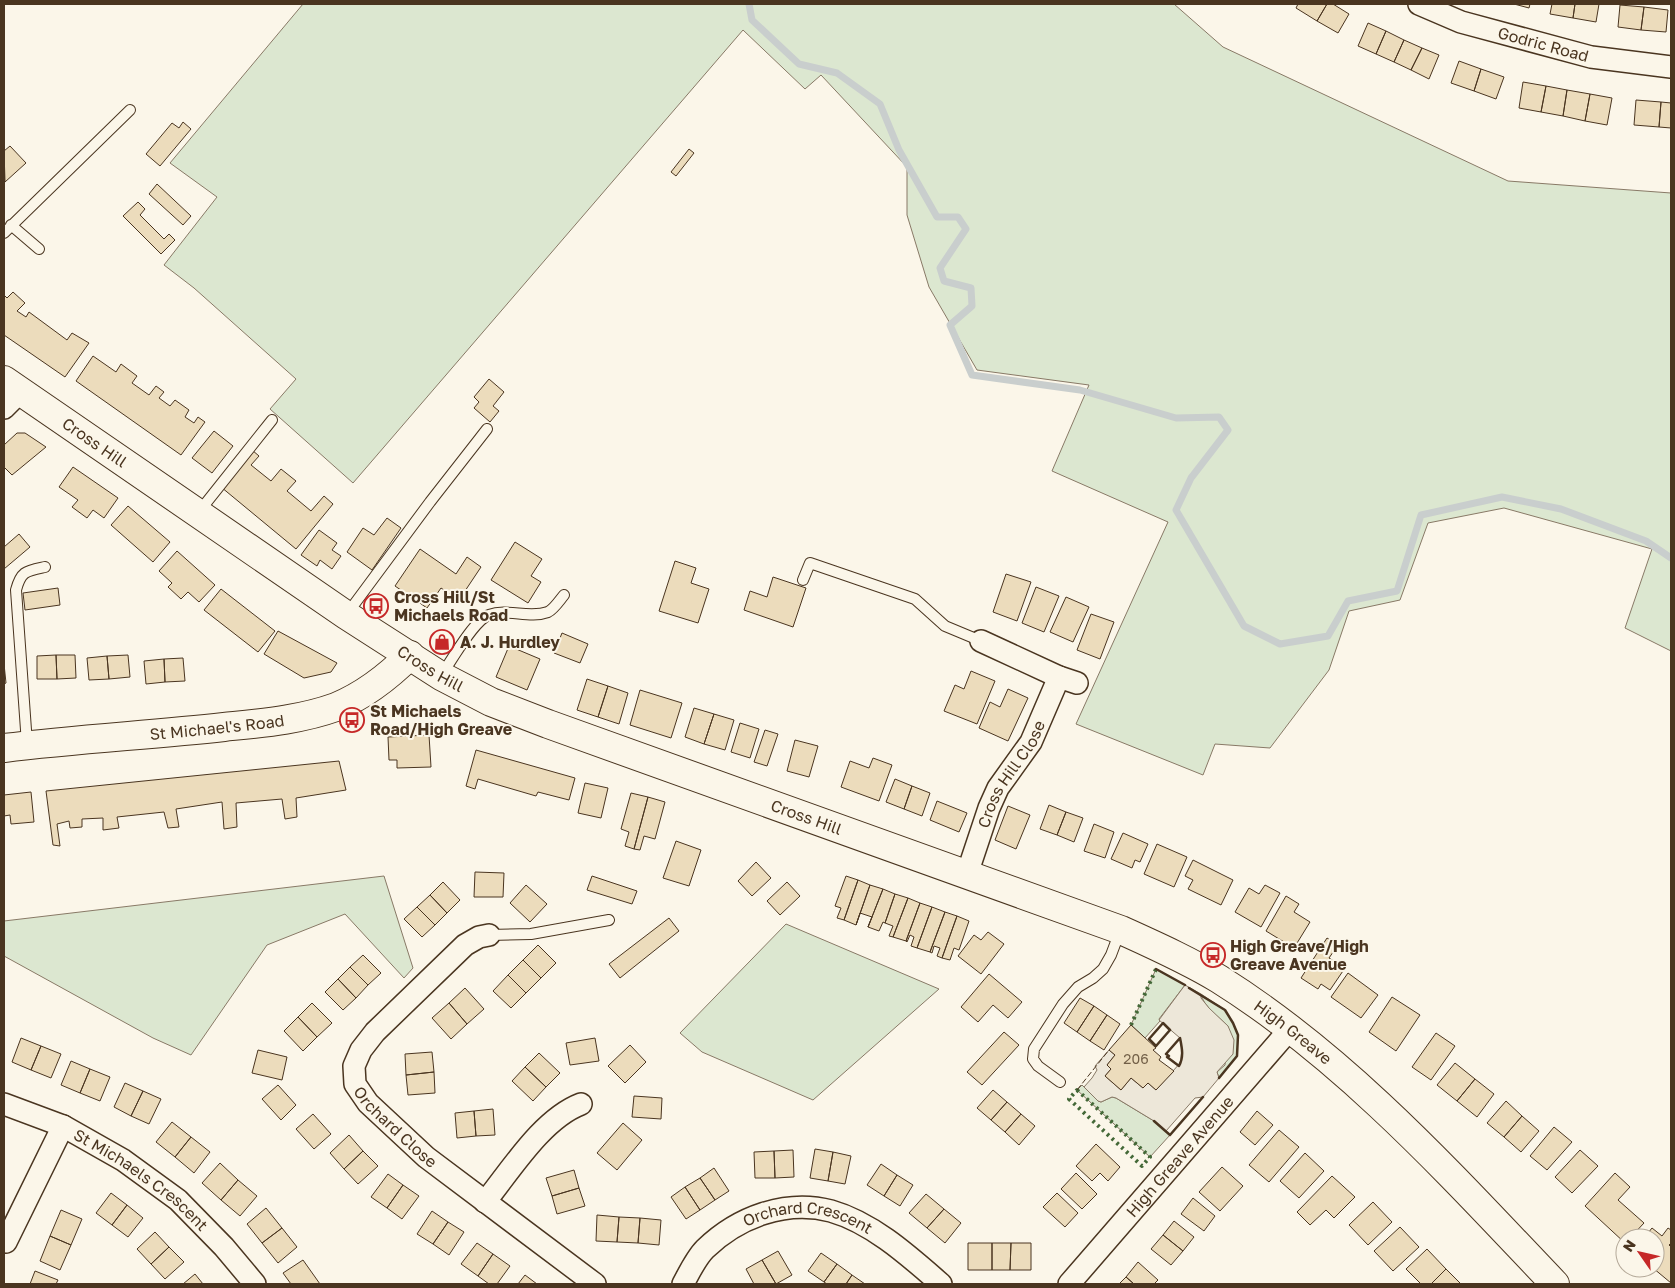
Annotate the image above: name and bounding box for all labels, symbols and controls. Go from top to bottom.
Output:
street label: Godric Road [1496,22,1591,66]
street label: Cross Hill [58,413,131,472]
place label: Cross Hill/St Michaels Road [394,587,508,625]
bus stop icon: Cross Hill/St Michaels Road [363,593,389,619]
shop icon: A. J. Hurdley [429,629,455,655]
place label: A. J. Hurdley [460,632,560,652]
street label: Cross Hill [394,641,467,696]
place label: St Michaels Road/High Greave [370,701,512,739]
bus stop icon: St Michaels Road/High Greave [339,707,365,733]
street label: St Michael's Road [149,710,286,744]
street label: Cross Hill Close [973,717,1049,830]
street label: Cross Hill [768,795,845,839]
place label: High Greave/High Greave Avenue [1230,936,1369,974]
bus stop icon: High Greave/High Greave Avenue [1200,942,1226,968]
street label: High Greave [1250,995,1336,1069]
house number: 206 [1123,1050,1149,1067]
street label: Orchard Close [349,1082,441,1172]
street label: High Greave Avenue [1122,1092,1238,1221]
street label: St Michaels Crescent [70,1124,212,1235]
street label: Orchard Crescent [739,1197,876,1238]
north arrow [1615,1228,1665,1278]
text: N [1619,1236,1639,1255]

